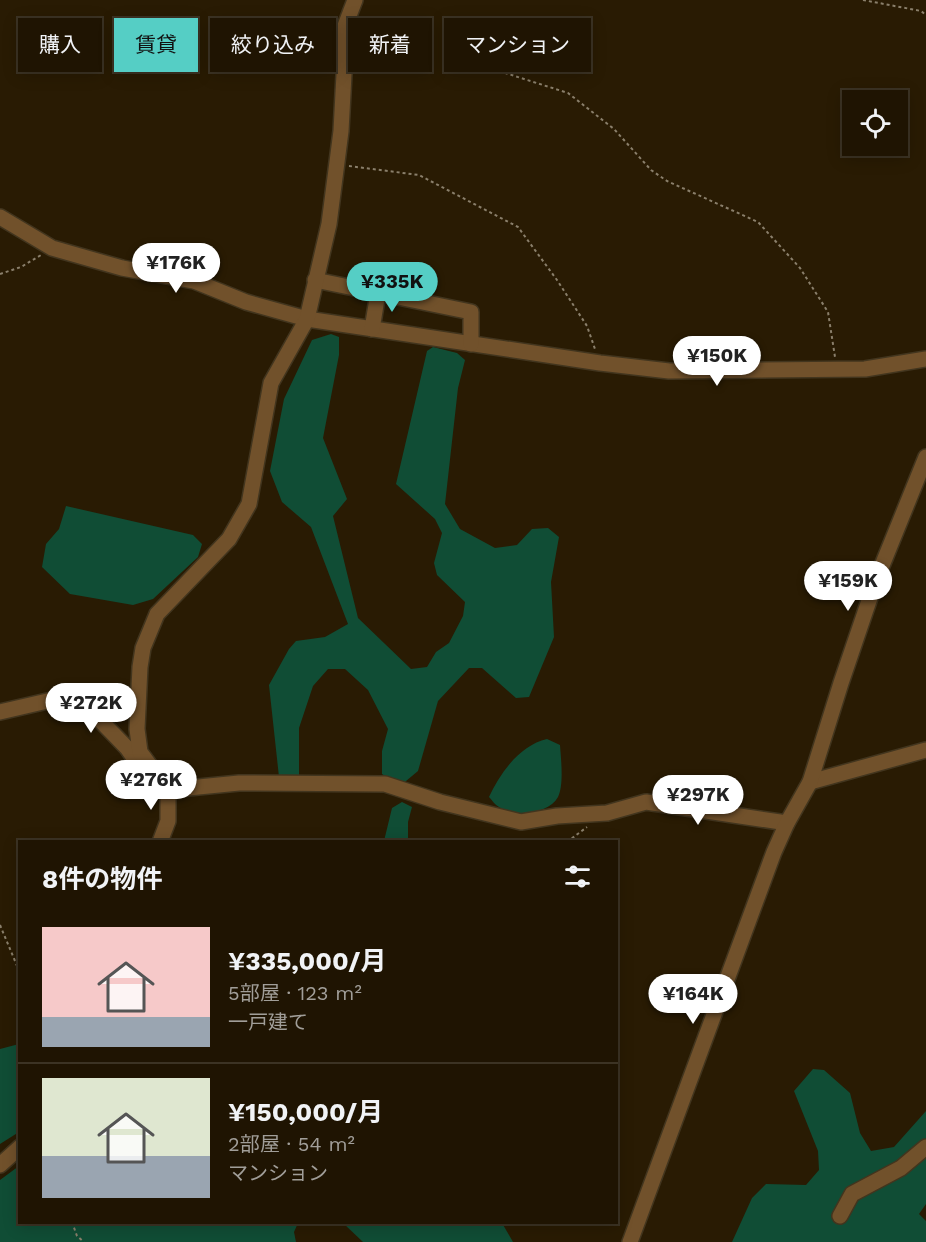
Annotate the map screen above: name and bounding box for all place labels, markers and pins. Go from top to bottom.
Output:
pin: ¥176K [134,243,218,294]
pin: ¥335K [350,262,434,313]
pin: ¥150K [675,336,759,387]
pin: ¥159K [806,561,890,612]
pin: ¥272K [49,683,133,734]
pin: ¥276K [109,760,193,811]
pin: ¥297K [656,775,740,826]
pin: ¥164K [651,974,735,1025]

